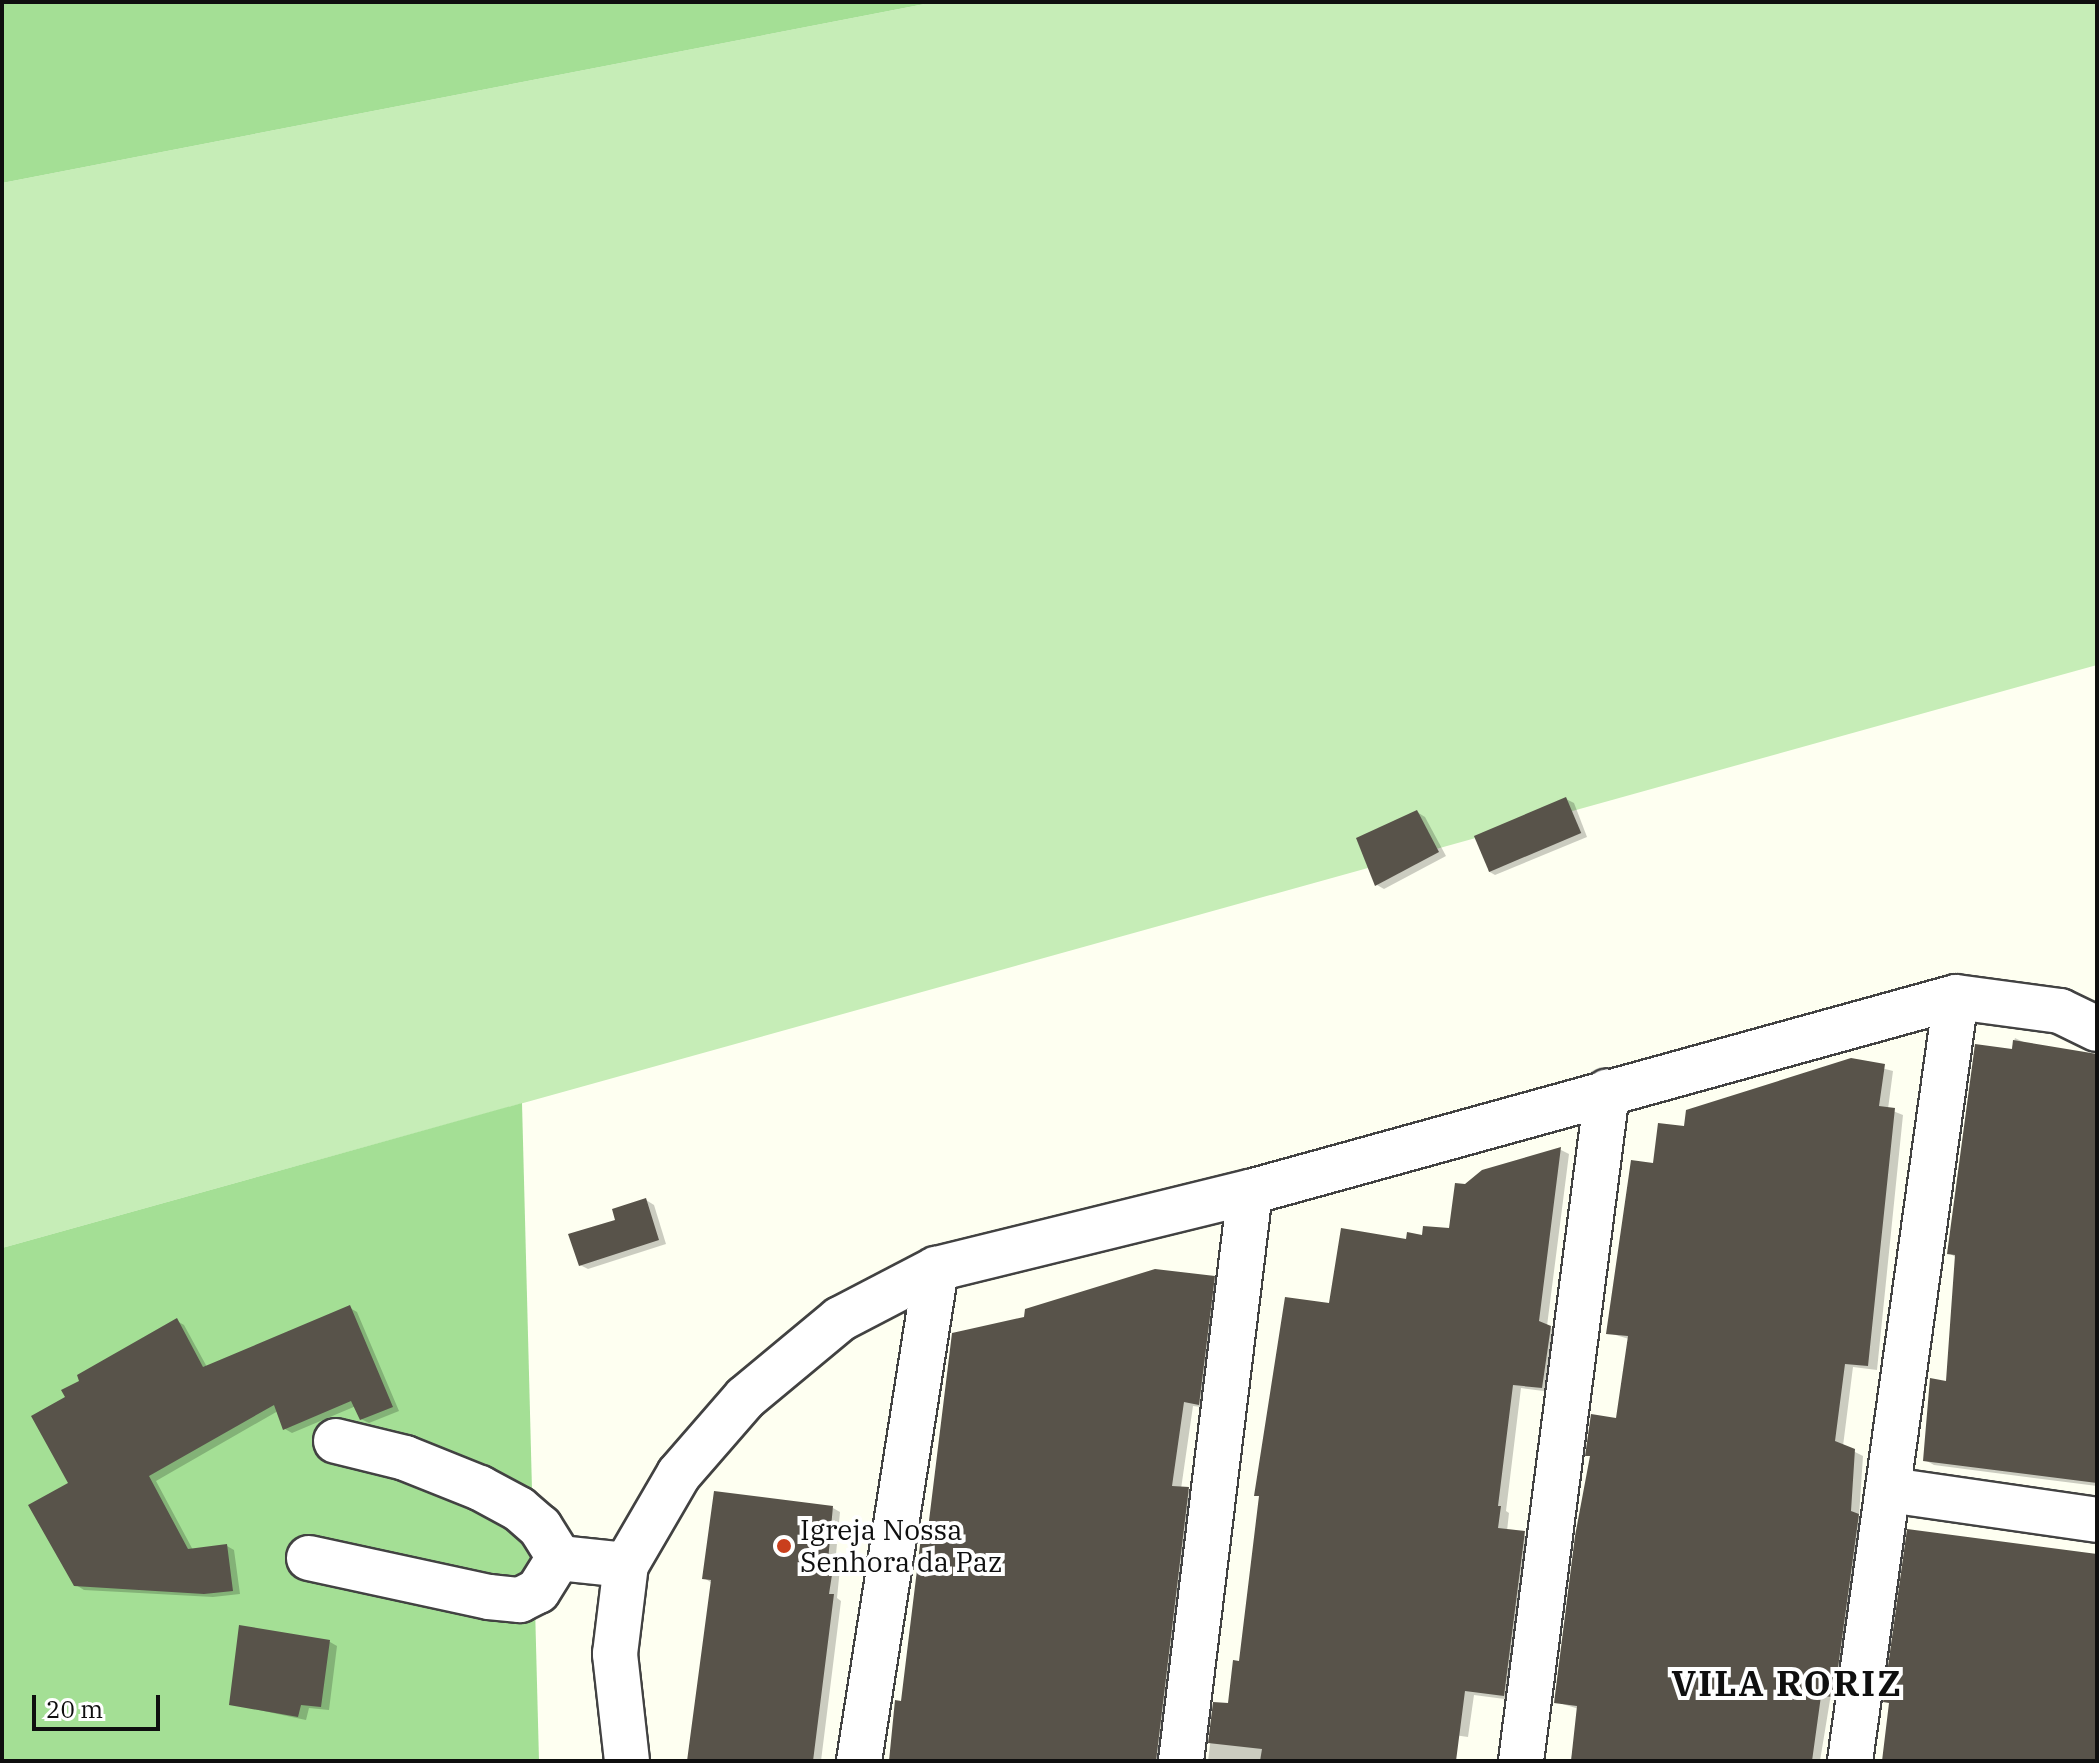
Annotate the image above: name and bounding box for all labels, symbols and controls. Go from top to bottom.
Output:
place label: Igreja Nossa Senhora da Paz [800,1513,1002,1579]
marker: Igreja Nossa Senhora da Paz [775,1537,793,1555]
district label: VILA RORIZ [1671,1661,1903,1705]
scale bar [36,1679,164,1729]
text: 20 m [46,1693,103,1725]

